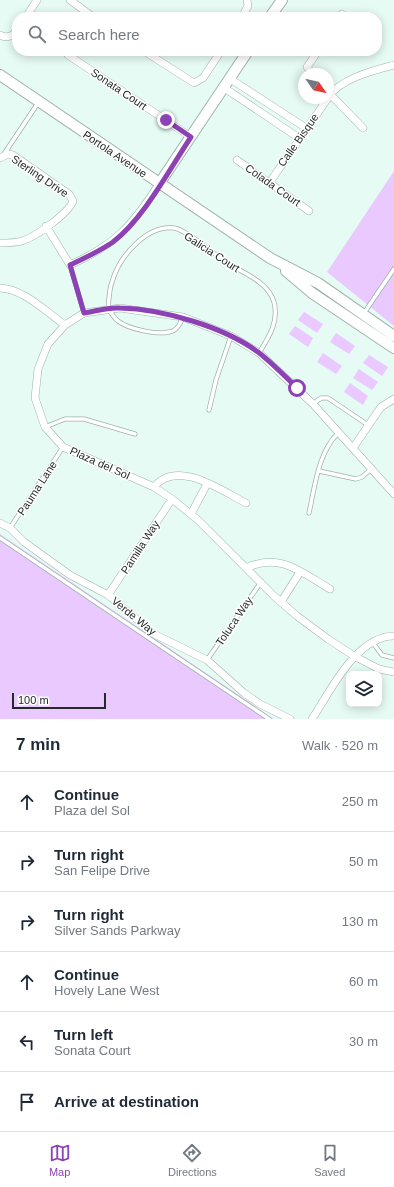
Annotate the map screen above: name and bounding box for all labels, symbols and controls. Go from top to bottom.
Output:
search box [12,12,382,56]
icon: search [26,23,48,45]
text: Search here [58,26,140,43]
street label: Sonata Court [89,66,149,112]
north arrow [298,68,334,104]
route end [157,111,175,129]
street label: Calle Bisque [275,111,321,169]
street label: Portola Avenue [81,128,149,180]
street label: Sterling Drive [9,153,71,199]
street label: Colada Court [243,161,303,209]
street label: Galicia Court [182,230,242,274]
route start [288,379,306,397]
street label: Plaza del Sol [68,444,132,482]
street label: Pauma Lane [15,459,59,517]
street label: Pamilla Way [118,518,162,576]
street label: Toluca Way [213,594,255,648]
street label: Verde Way [109,595,159,638]
map controls [346,671,382,707]
button: layers [346,671,382,707]
scale bar [12,691,106,710]
text: 100 m [18,694,49,706]
text: 7 min [16,735,60,754]
text: Walk · 520 m [302,738,378,753]
text: Continue [54,786,119,803]
icon: ahead [16,791,38,813]
text: 250 m [342,794,378,809]
text: Plaza del Sol [54,803,130,818]
text: Turn right [54,846,124,863]
icon: right [16,851,38,873]
text: 50 m [349,854,378,869]
text: San Felipe Drive [54,863,150,878]
text: Turn right [54,906,124,923]
icon: right [16,911,38,933]
text: 130 m [342,914,378,929]
text: Silver Sands Parkway [54,923,180,938]
text: Continue [54,966,119,983]
icon: ahead [16,971,38,993]
text: 60 m [349,974,378,989]
text: Hovely Lane West [54,983,159,998]
text: Turn left [54,1026,113,1043]
icon: left [16,1031,38,1053]
text: 30 m [349,1034,378,1049]
text: Sonata Court [54,1043,131,1058]
icon: arrive [16,1091,38,1113]
text: Arrive at destination [54,1093,199,1110]
tab: Map [49,1142,71,1178]
tab: Directions [168,1142,217,1178]
tab: Saved [314,1142,345,1178]

